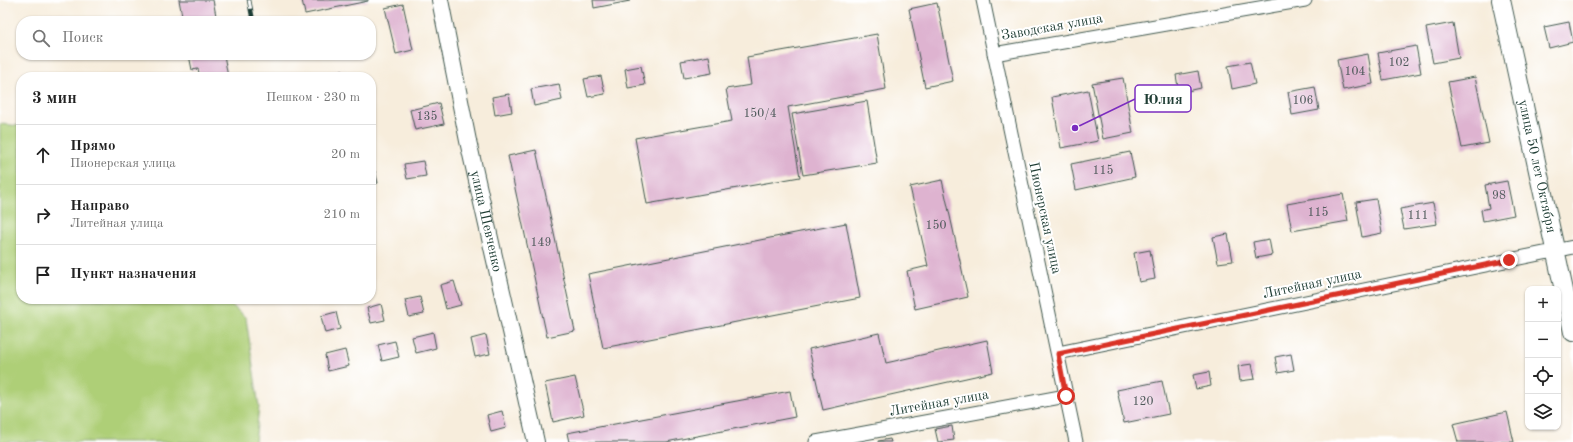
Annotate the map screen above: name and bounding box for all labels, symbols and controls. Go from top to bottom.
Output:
street label: Заводская улица [1000,11,1104,43]
search box [16,16,376,60]
icon: search [30,27,52,49]
text: Поиск [62,31,103,46]
house number: 102 [1389,57,1409,69]
house number: 104 [1345,66,1365,78]
callout: Юлия [1135,85,1191,112]
text: 3 мин [32,90,77,107]
text: Пешком · 230 m [266,91,360,104]
text: Юлия [1143,93,1183,108]
house number: 106 [1293,95,1313,107]
street label: улица 50 лет Октября [1516,98,1558,234]
house number: 150/4 [743,107,777,120]
house number: 135 [417,110,437,123]
text: Прямо [70,139,116,154]
icon: ahead [32,144,54,166]
text: 20 m [331,148,360,161]
text: Пионерская улица [70,157,176,170]
street label: Пионерская улица [1026,161,1064,275]
house number: 115 [1093,164,1113,177]
street label: улица Шевченко [468,169,504,273]
house number: 98 [1492,190,1506,202]
text: Направо [70,199,129,214]
icon: right [32,204,54,226]
house number: 115 [1308,206,1328,219]
text: 210 m [323,208,360,221]
house number: 111 [1408,210,1428,222]
text: Литейная улица [70,217,163,230]
house number: 150 [926,219,946,232]
house number: 149 [531,237,551,249]
route end [1500,251,1518,269]
icon: arrive [32,264,54,286]
text: Пункт назначения [70,267,197,282]
street label: Литейная улица [1261,267,1363,301]
map controls [1525,286,1561,430]
button: + [1525,286,1561,322]
button: − [1525,322,1561,358]
button: locate [1525,358,1561,394]
street label: Литейная улица [888,387,990,419]
route start [1057,387,1075,405]
button: layers [1525,394,1561,430]
house number: 120 [1133,396,1153,408]

